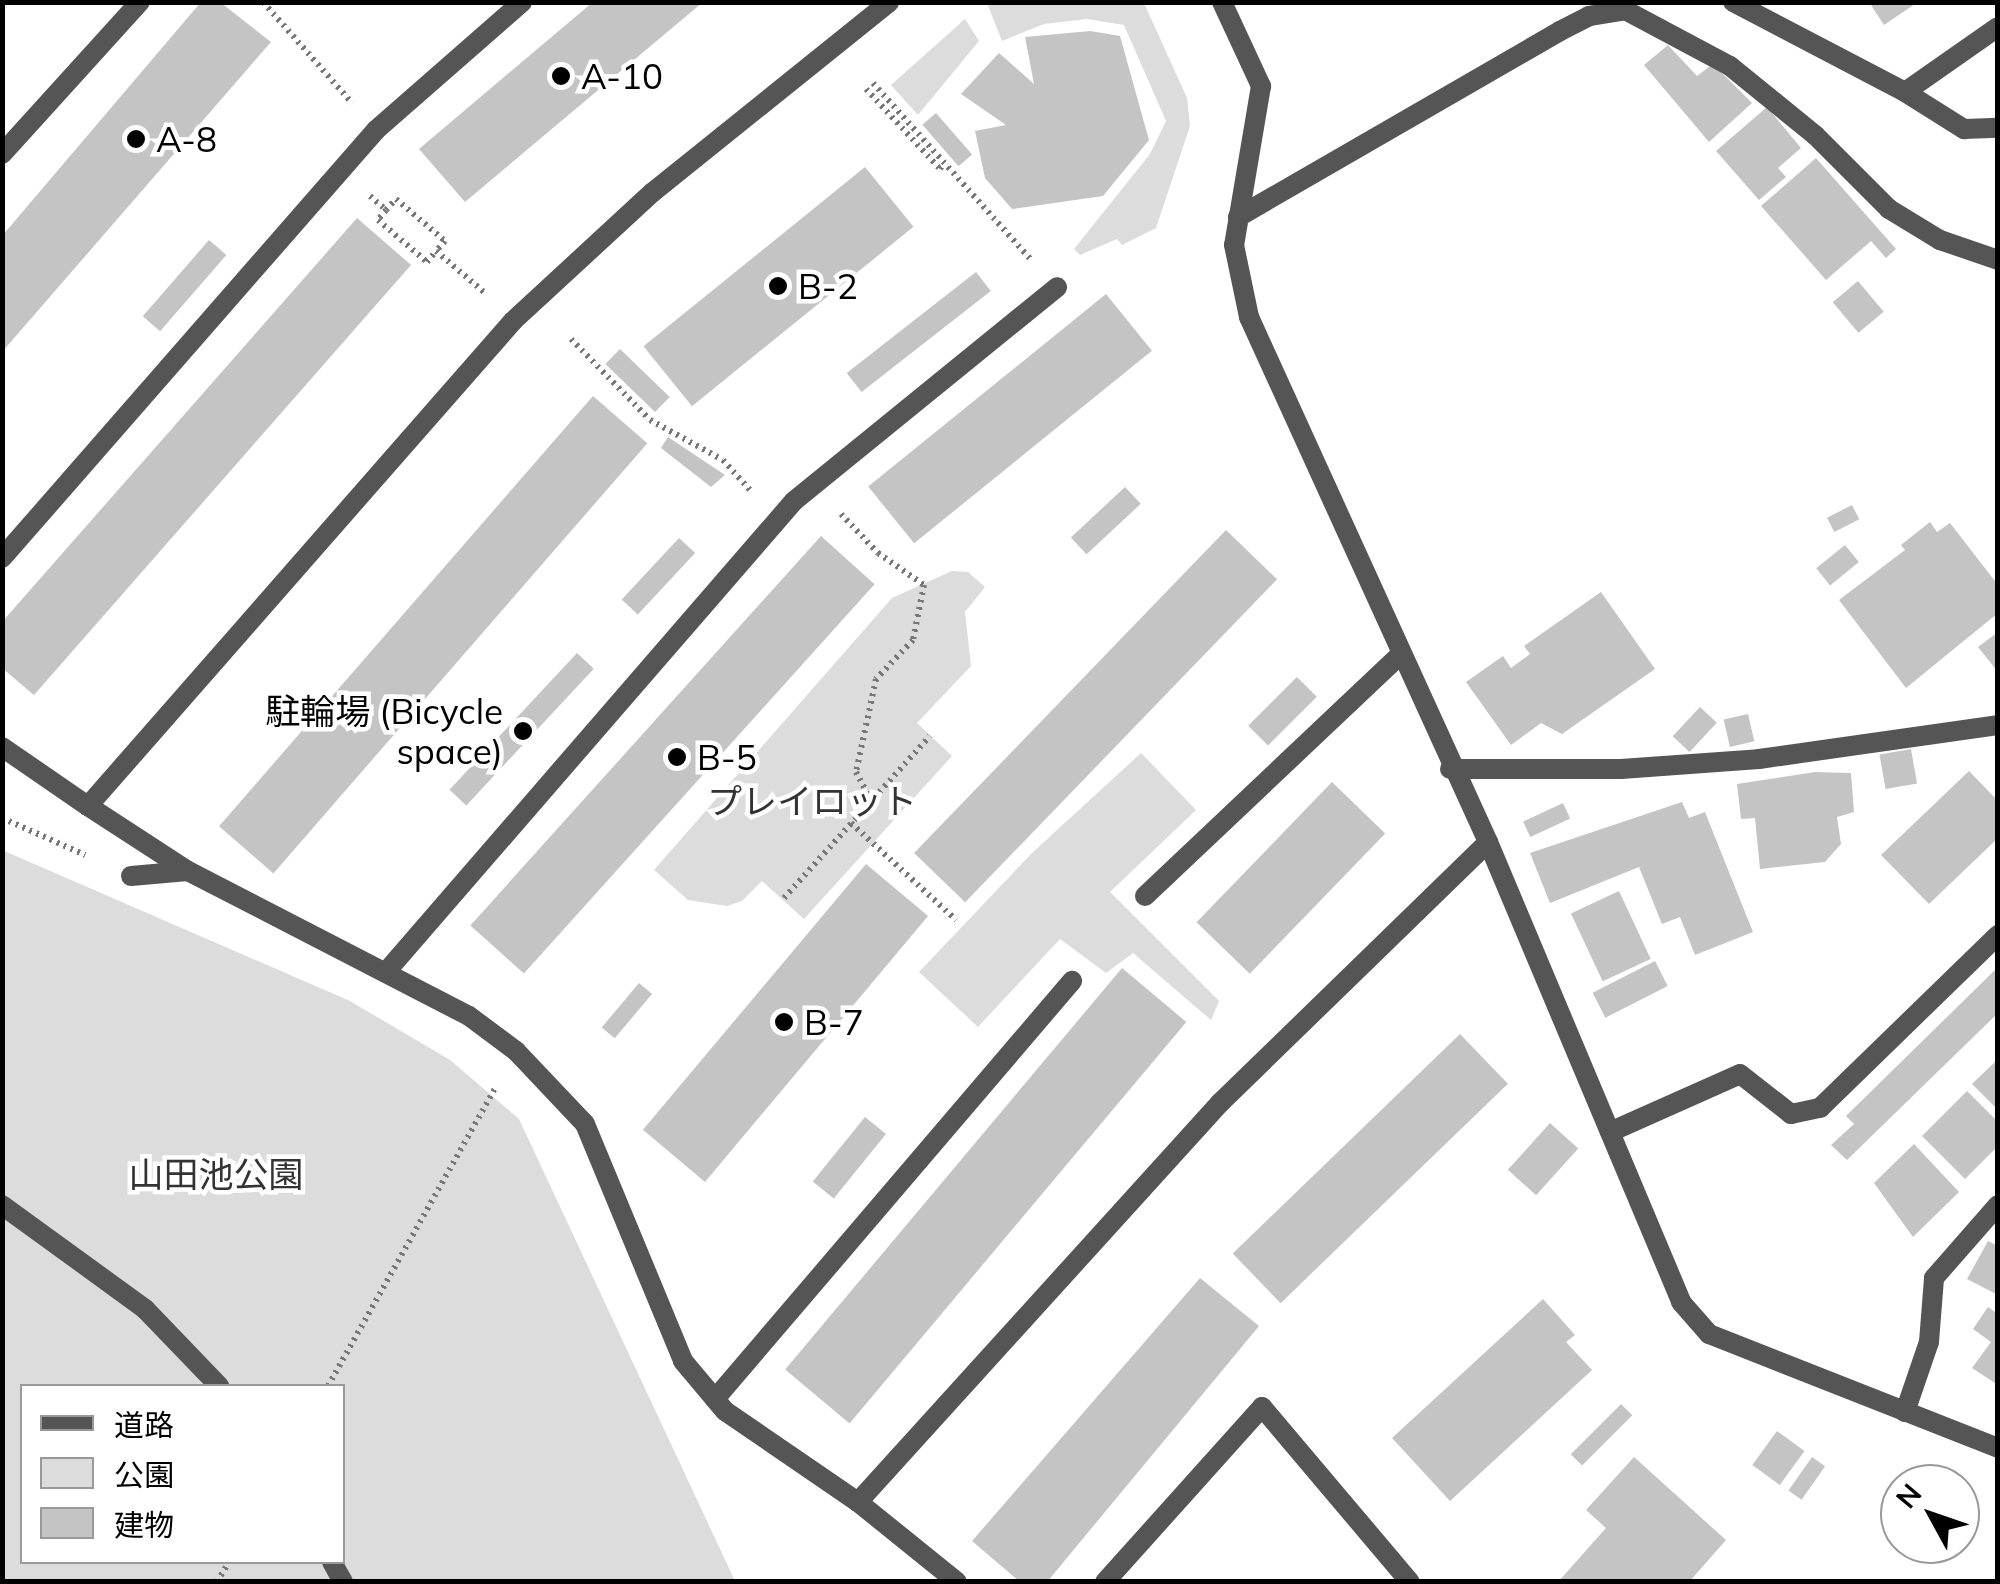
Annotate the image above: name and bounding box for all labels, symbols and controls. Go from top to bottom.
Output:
place label: A-10 [581,55,663,97]
marker: A-10 [550,65,572,87]
place label: A-8 [156,118,217,160]
marker: A-8 [125,128,147,150]
place label: B-2 [798,265,858,307]
marker: B-2 [767,275,789,297]
place label: 駐輪場 (Bicycle space) [265,690,503,772]
marker: 駐輪場 (Bicycle space) [512,720,534,742]
place label: B-5 [697,736,757,778]
marker: B-5 [666,746,688,768]
park label: プレイロット [707,780,917,822]
place label: B-7 [804,1001,864,1043]
marker: B-7 [773,1011,795,1033]
park label: 山田池公園 [129,1153,303,1195]
legend [20,1384,345,1564]
text: 道路 [114,1406,174,1444]
text: 公園 [114,1456,174,1494]
north arrow [1880,1464,1980,1564]
text: N [1888,1476,1928,1515]
text: 建物 [114,1506,174,1544]

